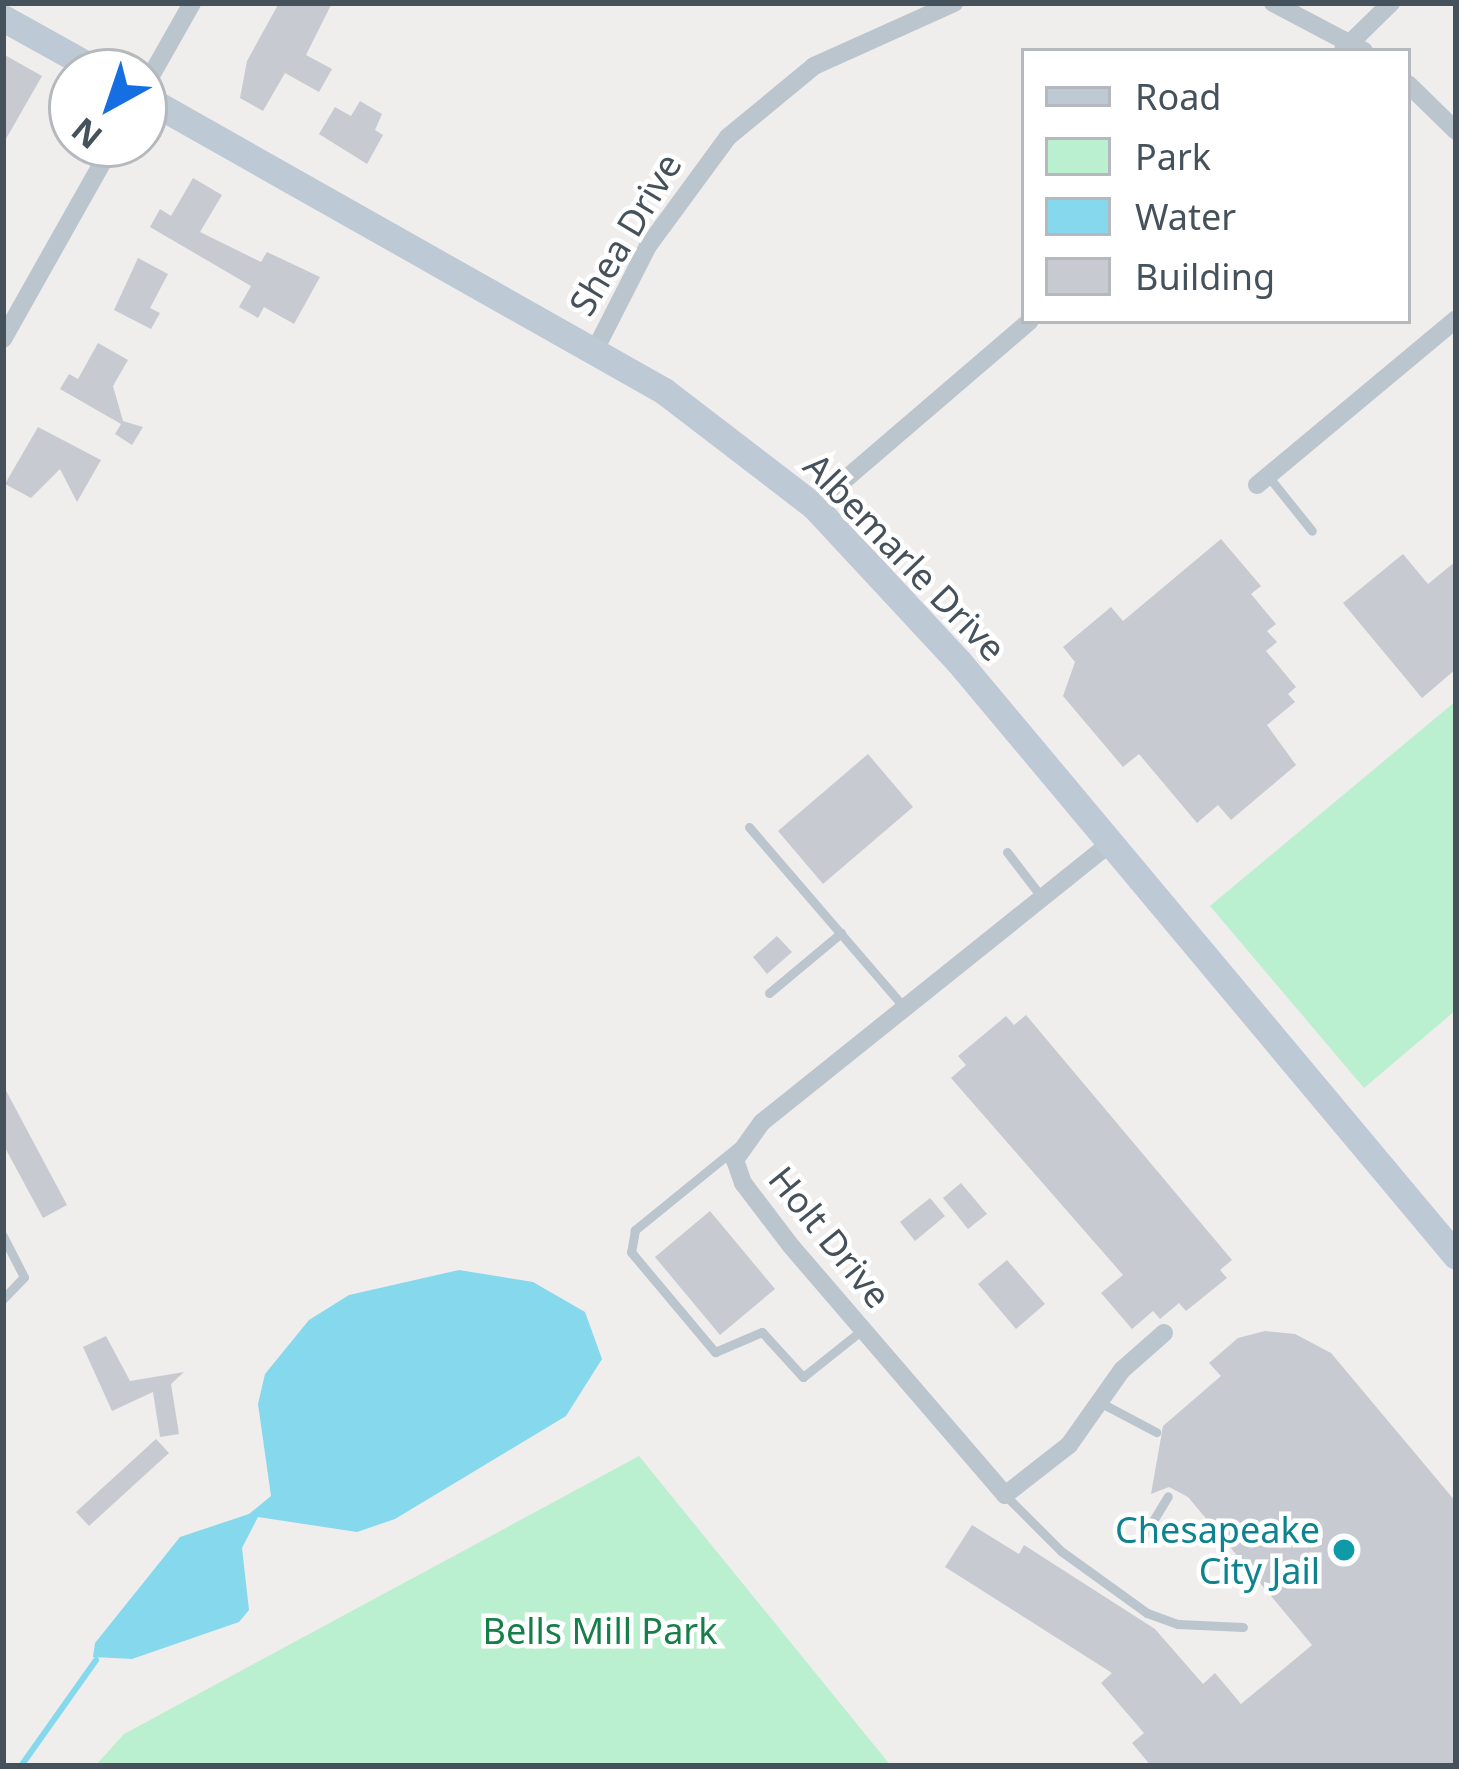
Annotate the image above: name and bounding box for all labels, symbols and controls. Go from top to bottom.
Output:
north arrow [48,48,168,168]
legend [1021,48,1411,324]
text: Road [1135,72,1222,121]
text: N [62,108,111,160]
text: Park [1135,132,1211,181]
street label: Shea Drive [560,145,690,323]
text: Water [1135,192,1236,241]
text: Building [1135,252,1275,301]
street label: Albemarle Drive [795,444,1015,670]
street label: Holt Drive [760,1158,900,1316]
place label: Chesapeake City Jail [1115,1507,1320,1592]
marker: Chesapeake City Jail [1331,1537,1357,1563]
park label: Bells Mill Park [483,1609,717,1653]

